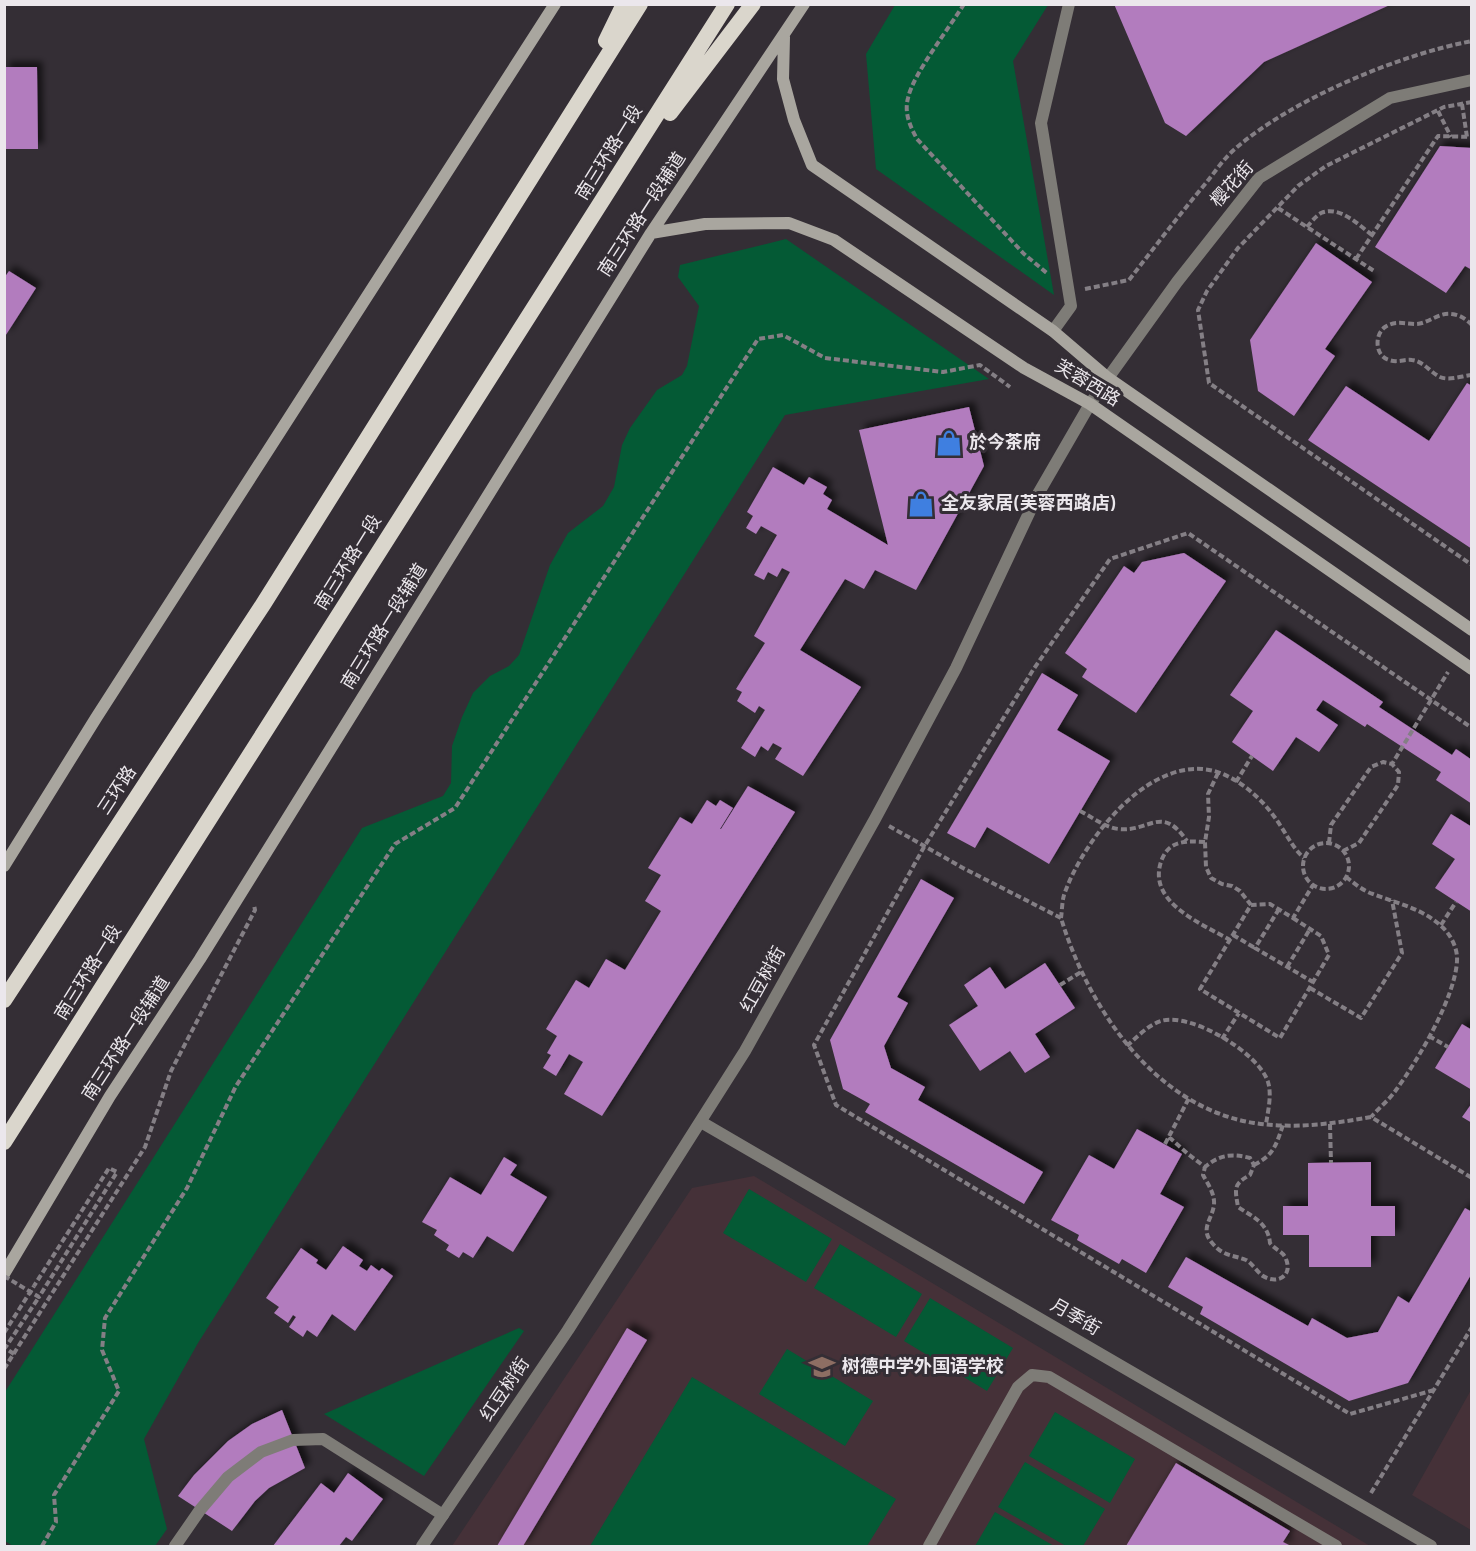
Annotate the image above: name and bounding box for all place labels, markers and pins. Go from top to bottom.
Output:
shop icon: 於今茶府 [934,428,964,458]
place label: 於今茶府 [969,432,1041,455]
shop icon: 全友家居(芙蓉西路店) [906,489,936,519]
place label: 全友家居(芙蓉西路店) [941,493,1116,516]
school or university icon: 树德中学外国语学校 [807,1352,837,1382]
place label: 树德中学外国语学校 [842,1356,1004,1379]

